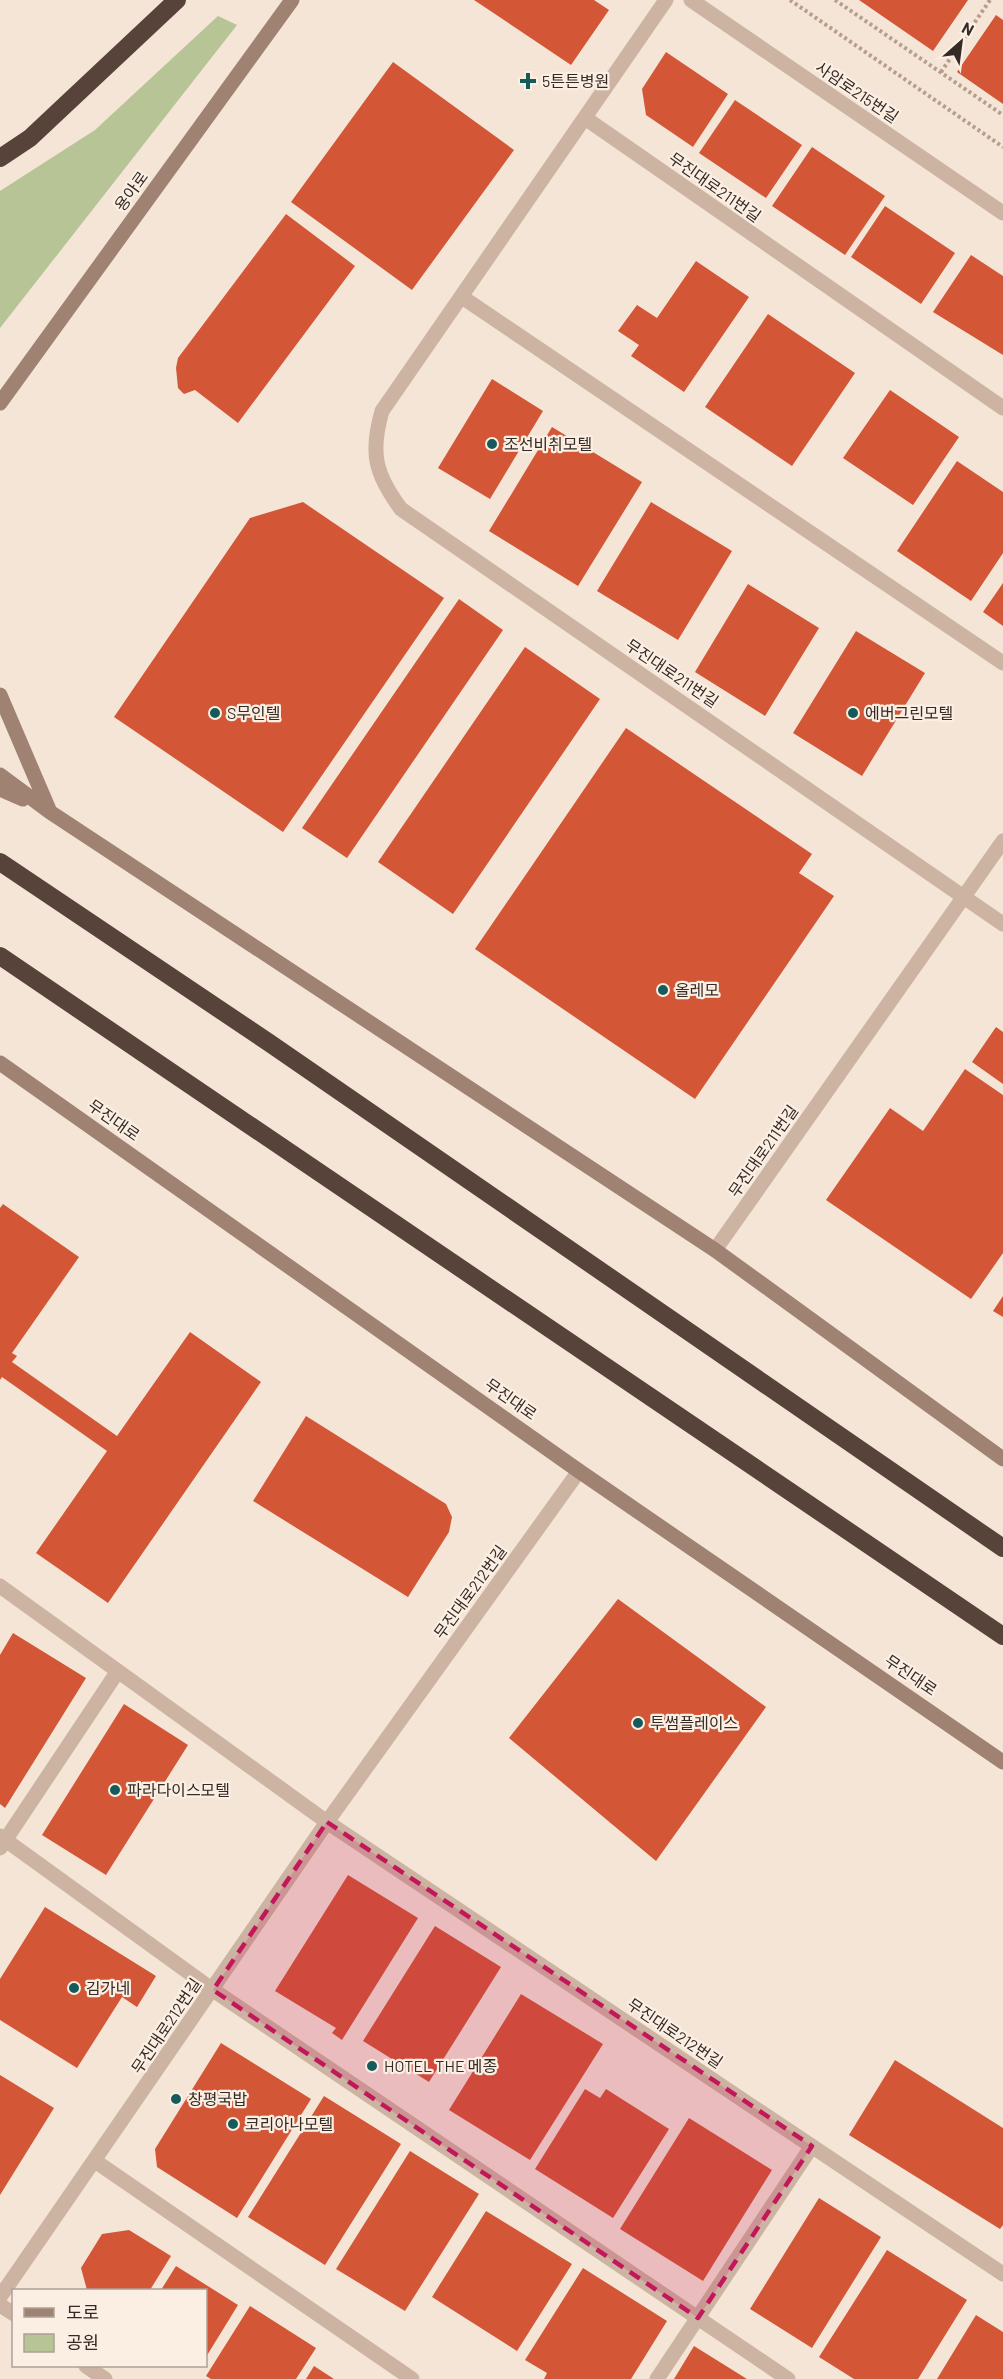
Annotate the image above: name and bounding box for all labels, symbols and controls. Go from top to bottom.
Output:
north arrow [931,12,991,72]
text: N [959,17,977,39]
street label: 사암로215번길 [812,57,902,126]
place label: 5튼튼병원 [542,71,609,90]
marker: 5튼튼병원 [519,72,537,90]
street label: 무진대로211번길 [666,148,765,225]
street label: 용아로 [110,167,151,214]
place label: 조선비취모텔 [504,434,592,453]
marker: 조선비취모텔 [485,437,499,451]
street label: 무진대로211번길 [622,635,722,711]
place label: S무인텔 [227,703,281,722]
place label: 에버그린모텔 [865,703,953,722]
marker: S무인텔 [208,706,222,720]
marker: 에버그린모텔 [846,706,860,720]
place label: 올레모 [675,980,719,999]
marker: 올레모 [656,983,670,997]
street label: 무진대로 [85,1095,144,1144]
street label: 무진대로211번길 [724,1101,801,1200]
street label: 무진대로 [482,1374,541,1423]
street label: 무진대로212번길 [429,1541,510,1642]
street label: 무진대로 [882,1650,941,1699]
place label: 투썸플레이스 [650,1713,738,1732]
marker: 투썸플레이스 [631,1716,645,1730]
place label: 파라다이스모텔 [127,1780,230,1799]
marker: 파라다이스모텔 [108,1783,122,1797]
street label: 무진대로212번길 [127,1974,204,2077]
place label: 김가네 [86,1978,130,1997]
marker: 김가네 [67,1981,81,1995]
street label: 무진대로212번길 [624,1994,727,2071]
place label: HOTEL THE 메종 [384,2056,497,2075]
marker: HOTEL THE 메종 [365,2059,379,2073]
place label: 창평국밥 [188,2089,247,2108]
marker: 창평국밥 [169,2092,183,2106]
place label: 코리아나모텔 [245,2114,333,2133]
marker: 코리아나모텔 [226,2117,240,2131]
legend [12,2289,207,2367]
text: 도로 [66,2301,99,2323]
text: 공원 [66,2331,99,2353]

